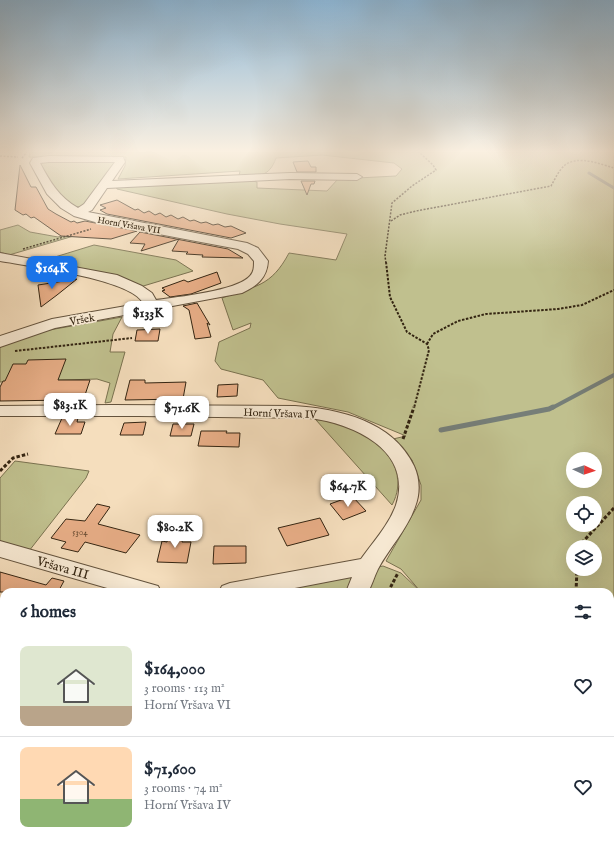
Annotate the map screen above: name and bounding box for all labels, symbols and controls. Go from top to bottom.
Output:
street label: Horní Vršava VII [96,215,161,236]
pin: $164K [24,256,80,290]
text: $164K [35,260,69,277]
pin: $133K [120,301,176,335]
text: $133K [132,305,164,322]
street label: Vršek [67,311,96,329]
pin: $83.1K [37,393,103,427]
pin: $71.6K [149,396,215,430]
text: $83.1K [53,397,87,414]
text: $71.6K [164,400,200,417]
street label: Horní Vršava IV [243,406,318,422]
north arrow [566,452,602,488]
map controls [566,452,602,576]
pin: $64.7K [315,474,381,508]
text: $64.7K [330,478,366,495]
button: locate [566,496,602,532]
pin: $80.2K [142,515,208,549]
text: $80.2K [157,519,193,536]
house number: 5304 [72,527,88,538]
button: layers [566,540,602,576]
street label: Vršava III [34,553,91,584]
icon: filters [572,601,594,623]
text: 6 homes [20,602,76,623]
text: $164,000 [144,659,205,680]
icon: home [52,662,100,710]
icon: heart [572,675,594,697]
text: 3 rooms · 113 m² [144,680,225,697]
text: Horní Vršava VI [144,697,231,714]
text: $71,600 [144,759,196,780]
icon: home [52,763,100,811]
icon: heart [572,776,594,798]
text: 3 rooms · 74 m² [144,780,223,797]
text: Horní Vršava IV [144,797,231,814]

